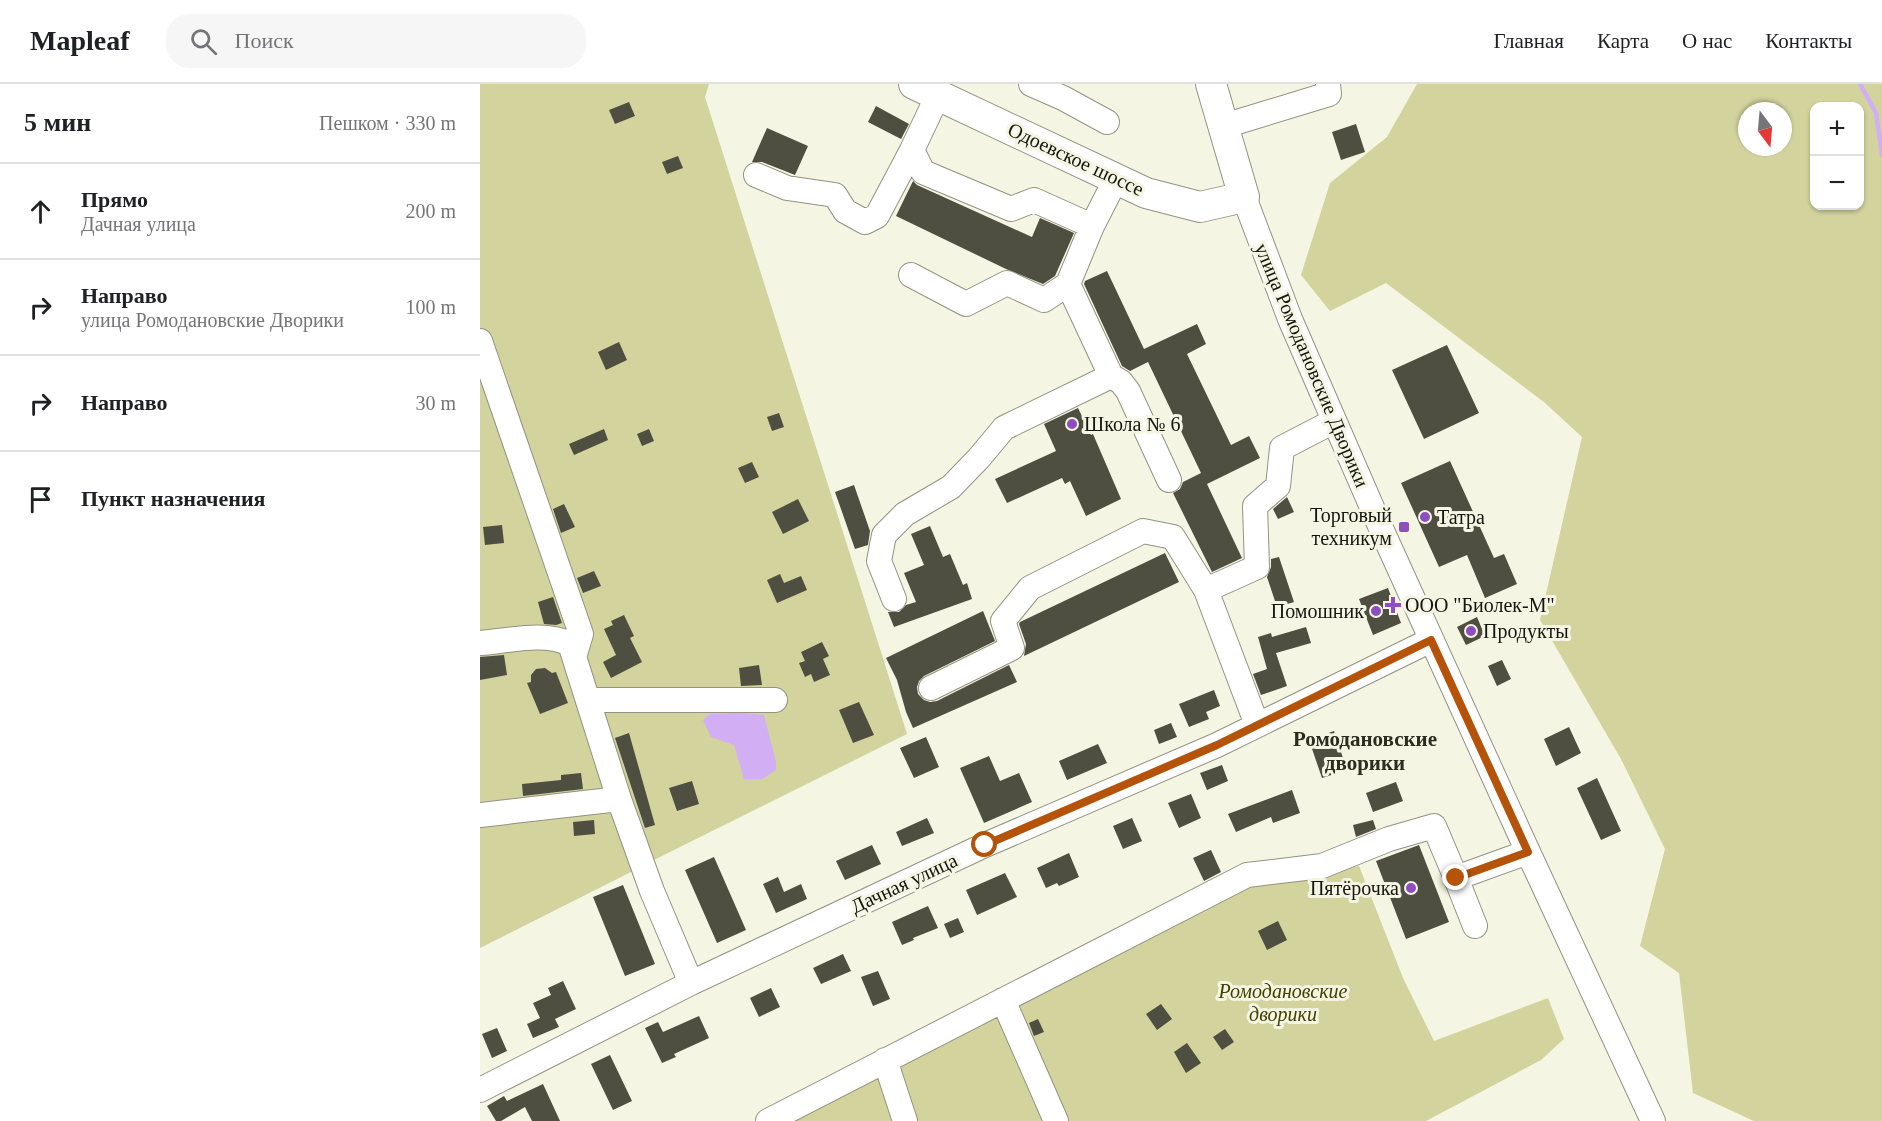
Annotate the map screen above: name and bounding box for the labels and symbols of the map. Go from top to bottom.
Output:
north arrow [1738,102,1792,156]
street label: Одоевское шоссе [1004,118,1147,201]
street label: улица Ромодановские Дворики [1250,240,1374,491]
place label: Школа № 6 [1084,413,1181,435]
marker: Школа № 6 [1065,417,1079,431]
place label: Торговый техникум [1310,504,1392,550]
place label: Татра [1437,506,1485,529]
marker: Татра [1418,510,1432,524]
marker: Торговый техникум [1397,520,1411,534]
place label: ООО "Биолек-М" [1405,594,1555,616]
marker: ООО "Биолек-М" [1386,598,1400,612]
place label: Помошник [1271,600,1364,622]
marker: Помошник [1369,604,1383,618]
place label: Продукты [1483,620,1569,643]
marker: Продукты [1464,624,1478,638]
district label: Ромодановские дворики [1293,727,1437,775]
route start [971,831,997,857]
street label: Дачная улица [847,849,961,918]
route end [1442,864,1468,890]
place label: Пятёрочка [1310,877,1399,900]
marker: Пятёрочка [1404,881,1418,895]
park label: Ромодановские дворики [1218,980,1348,1026]

